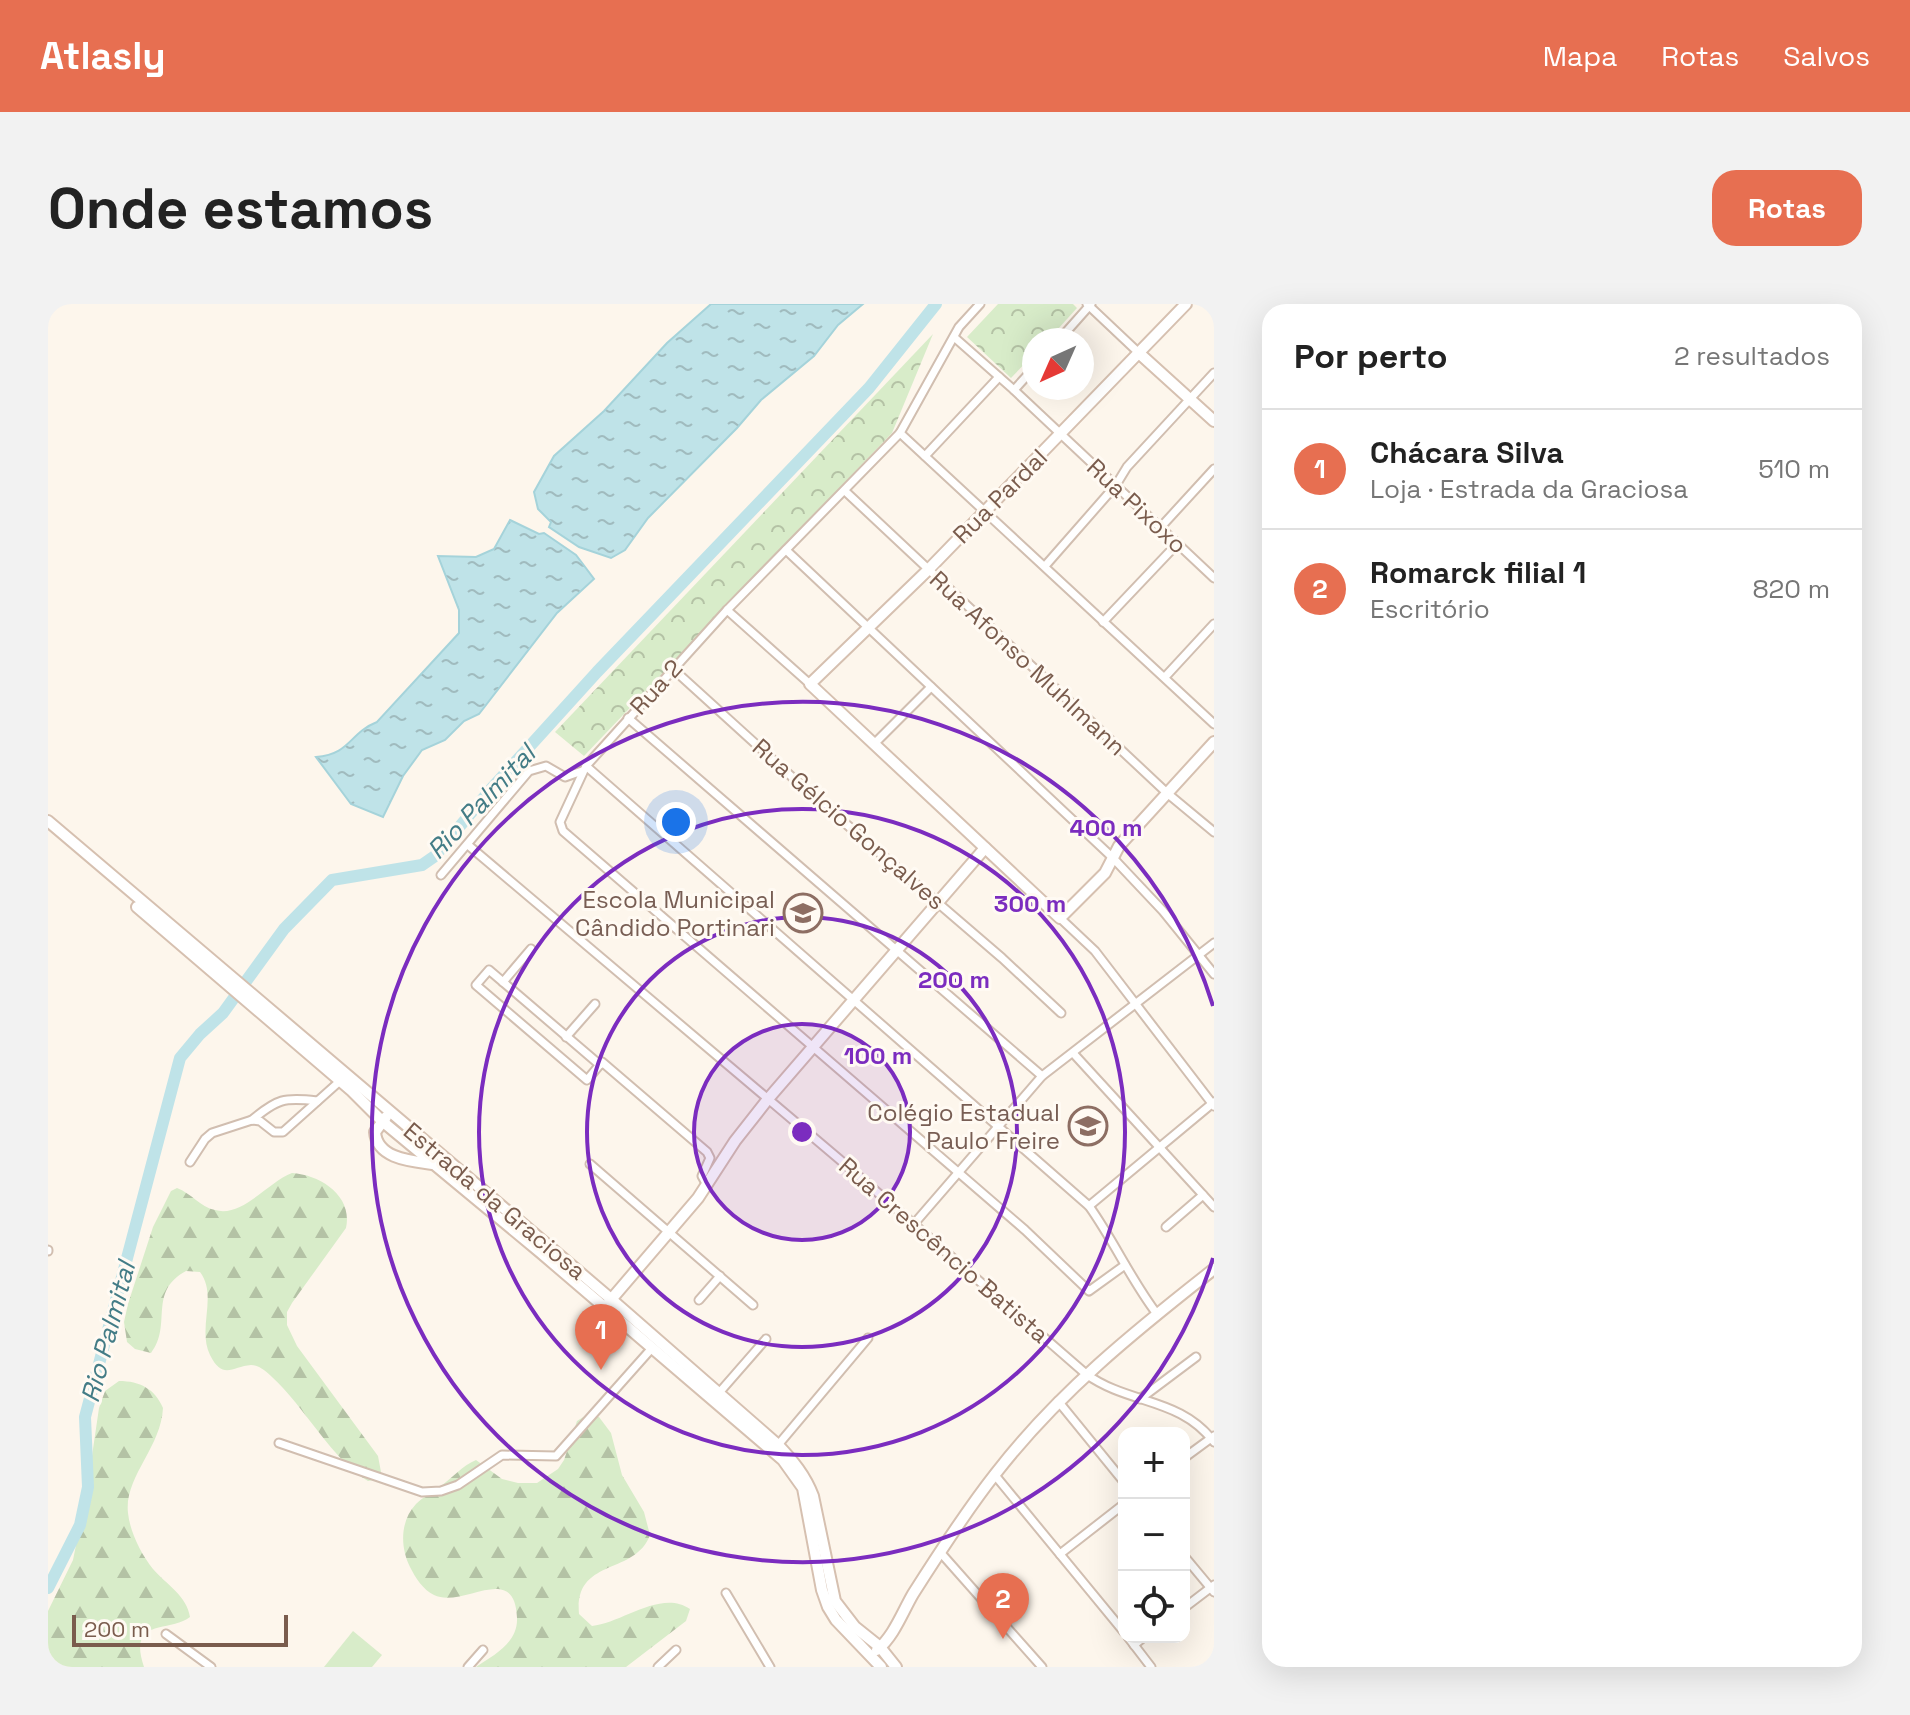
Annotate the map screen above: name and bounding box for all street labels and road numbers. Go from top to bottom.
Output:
street label: Rua Pardal [946,442,1054,550]
street label: Rua Pixoxo [1080,452,1194,560]
street label: Rua Afonso Muhlmann [923,564,1133,762]
street label: Rua 2 [623,653,689,721]
street label: Rua Gélcio Gonçalves [746,732,952,916]
street label: Estrada da Graciosa [397,1115,593,1287]
street label: Rua Crescêncio Batista [833,1150,1056,1350]

